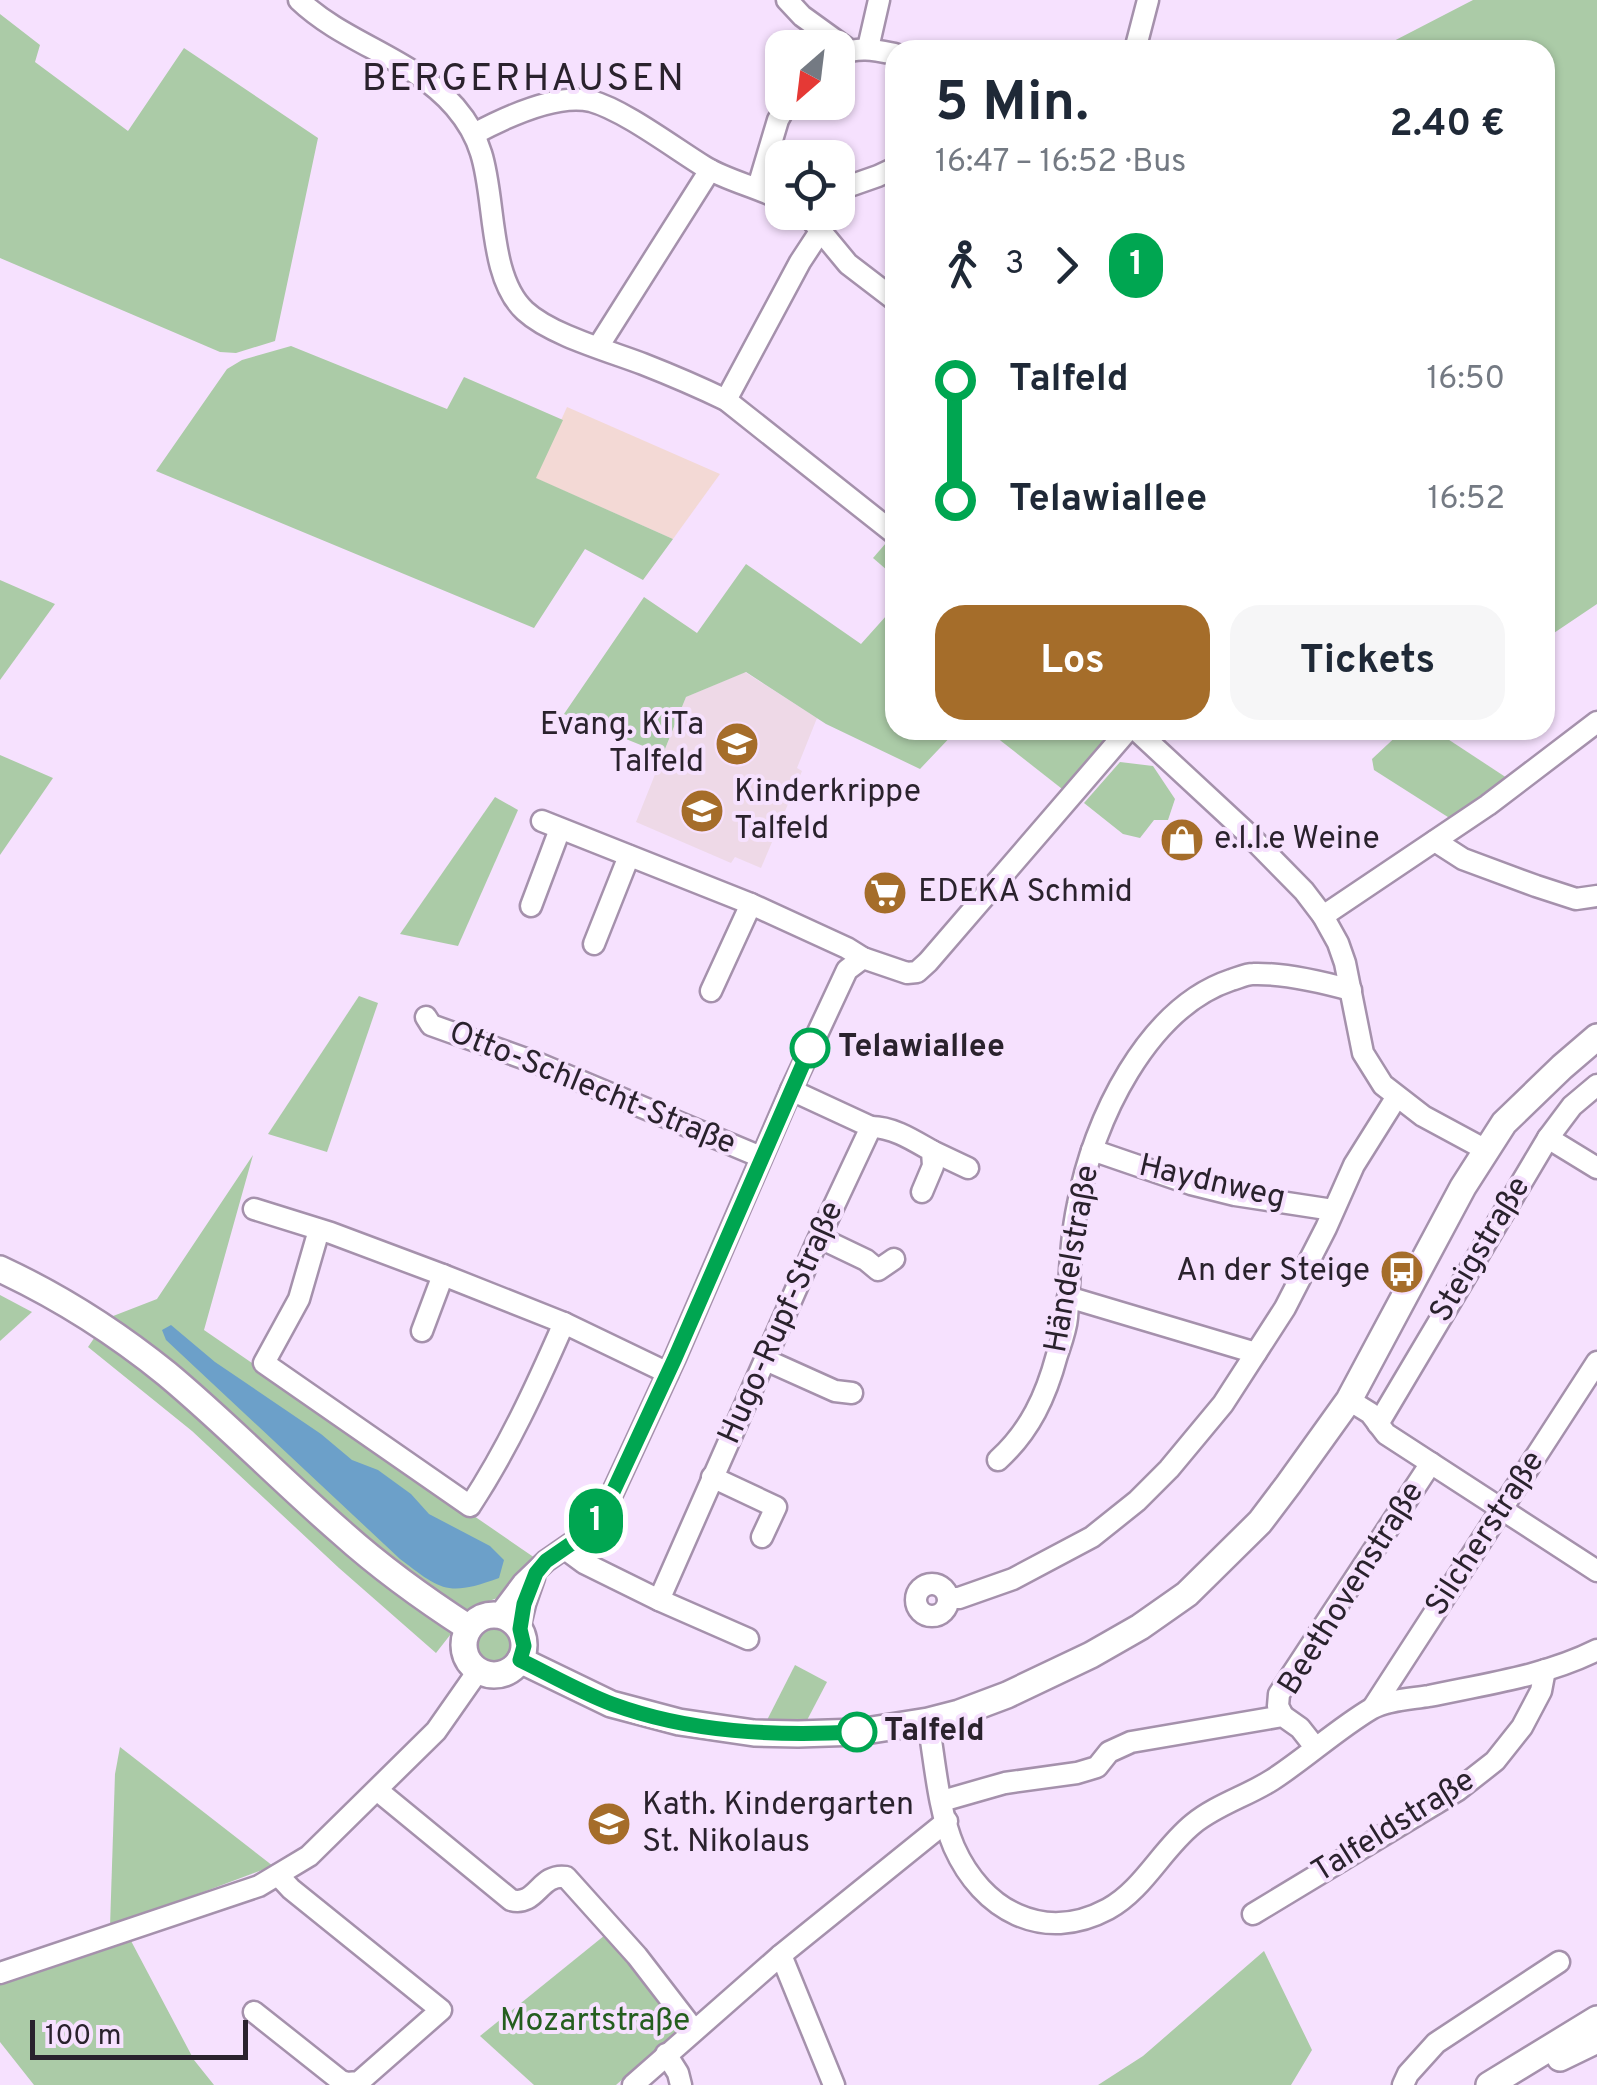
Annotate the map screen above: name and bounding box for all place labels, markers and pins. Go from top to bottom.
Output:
place label: Evang. KiTa Talfeld [540,706,704,783]
school or university icon: Evang. KiTa Talfeld [714,721,760,767]
place label: Kinderkrippe Talfeld [734,773,921,850]
school or university icon: Kinderkrippe Talfeld [679,788,725,834]
shop icon: e.l.l.e Weine [1159,817,1205,863]
place label: e.l.l.e Weine [1214,820,1380,860]
supermarket icon: EDEKA Schmid [862,870,908,916]
place label: EDEKA Schmid [918,873,1133,913]
place label: Telawiallee [838,1028,1005,1068]
marker: Telawiallee [791,1029,829,1067]
bus stop icon: An der Steige [1379,1249,1425,1295]
place label: An der Steige [1176,1252,1370,1292]
place label: Talfeld [884,1712,985,1752]
marker: Talfeld [838,1713,876,1751]
place label: Kath. Kindergarten St. Nikolaus [642,1786,914,1863]
school or university icon: Kath. Kindergarten St. Nikolaus [586,1801,632,1847]

